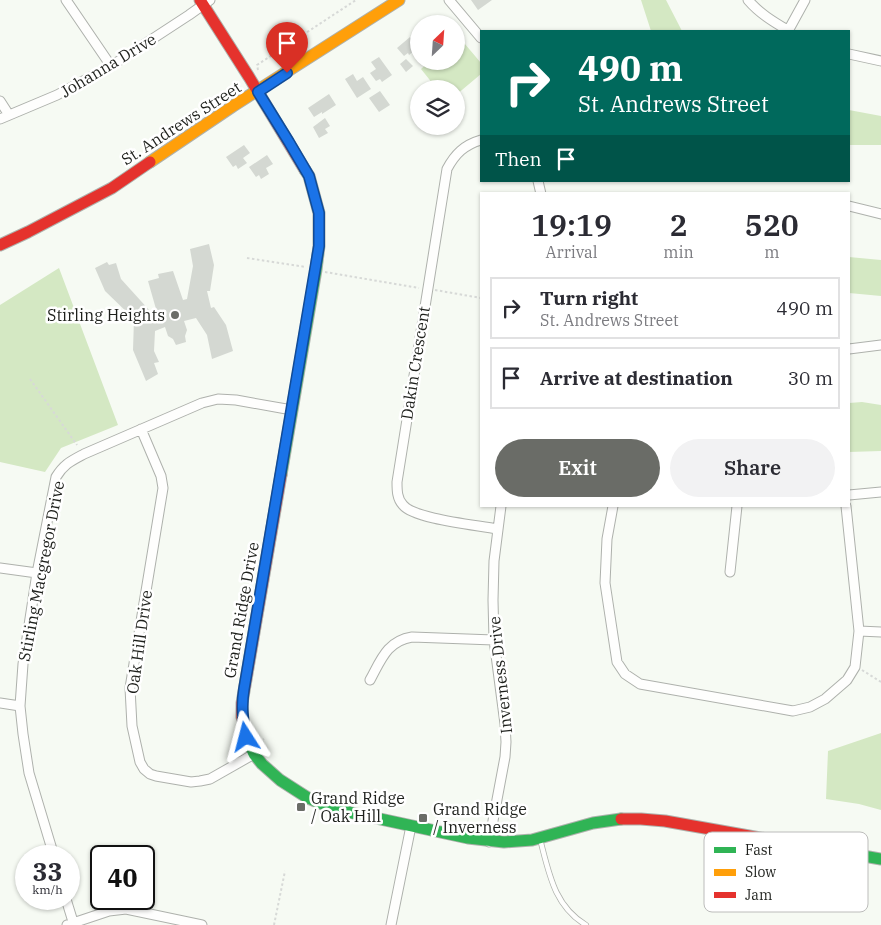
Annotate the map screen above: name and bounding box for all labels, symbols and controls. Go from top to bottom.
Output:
north arrow [410,15,465,70]
map controls [410,15,465,135]
pin [266,22,308,73]
street label: Johanna Drive [56,29,160,101]
icon: arrive [273,29,301,57]
text: 490 m [578,45,683,91]
icon: right [495,50,560,115]
street label: St. Andrews Street [117,77,245,169]
button: layers [410,80,465,135]
text: St. Andrews Street [578,89,769,118]
icon: arrive [552,145,580,173]
text: Then [495,147,542,171]
text: 19:19 [531,205,612,244]
text: 2 [669,205,687,244]
text: 520 [745,205,799,244]
text: Arrival [546,242,598,262]
text: min [663,242,694,262]
text: m [764,242,779,262]
text: Turn right [540,286,638,310]
icon: right [497,294,525,322]
text: 490 m [776,296,833,320]
place label: Stirling Heights [47,305,165,325]
street label: Dakin Crescent [396,305,434,421]
marker: Stirling Heights [169,309,181,321]
text: St. Andrews Street [540,310,679,330]
icon: arrive [497,364,525,392]
text: Arrive at destination [540,366,733,390]
text: 30 m [788,366,833,390]
button: Exit [495,439,660,497]
button: Share [670,439,835,497]
street label: Stirling Macgregor Drive [14,479,68,663]
street label: Grand Ridge Drive [219,540,263,680]
street label: Oak Hill Drive [122,589,156,695]
street label: Inverness Drive [484,615,516,735]
position arrow [219,710,271,762]
place label: Grand Ridge / Oak Hill [311,788,405,826]
place label: Grand Ridge / Inverness [433,799,527,837]
marker: Grand Ridge / Oak Hill [295,801,307,813]
marker: Grand Ridge / Inverness [417,812,429,824]
legend [704,832,868,912]
text: Fast [745,841,773,859]
speed limit sign: 40 [90,845,155,910]
text: 33 [32,855,63,888]
text: Slow [745,863,776,881]
text: km/h [32,882,63,897]
text: Jam [745,886,772,904]

